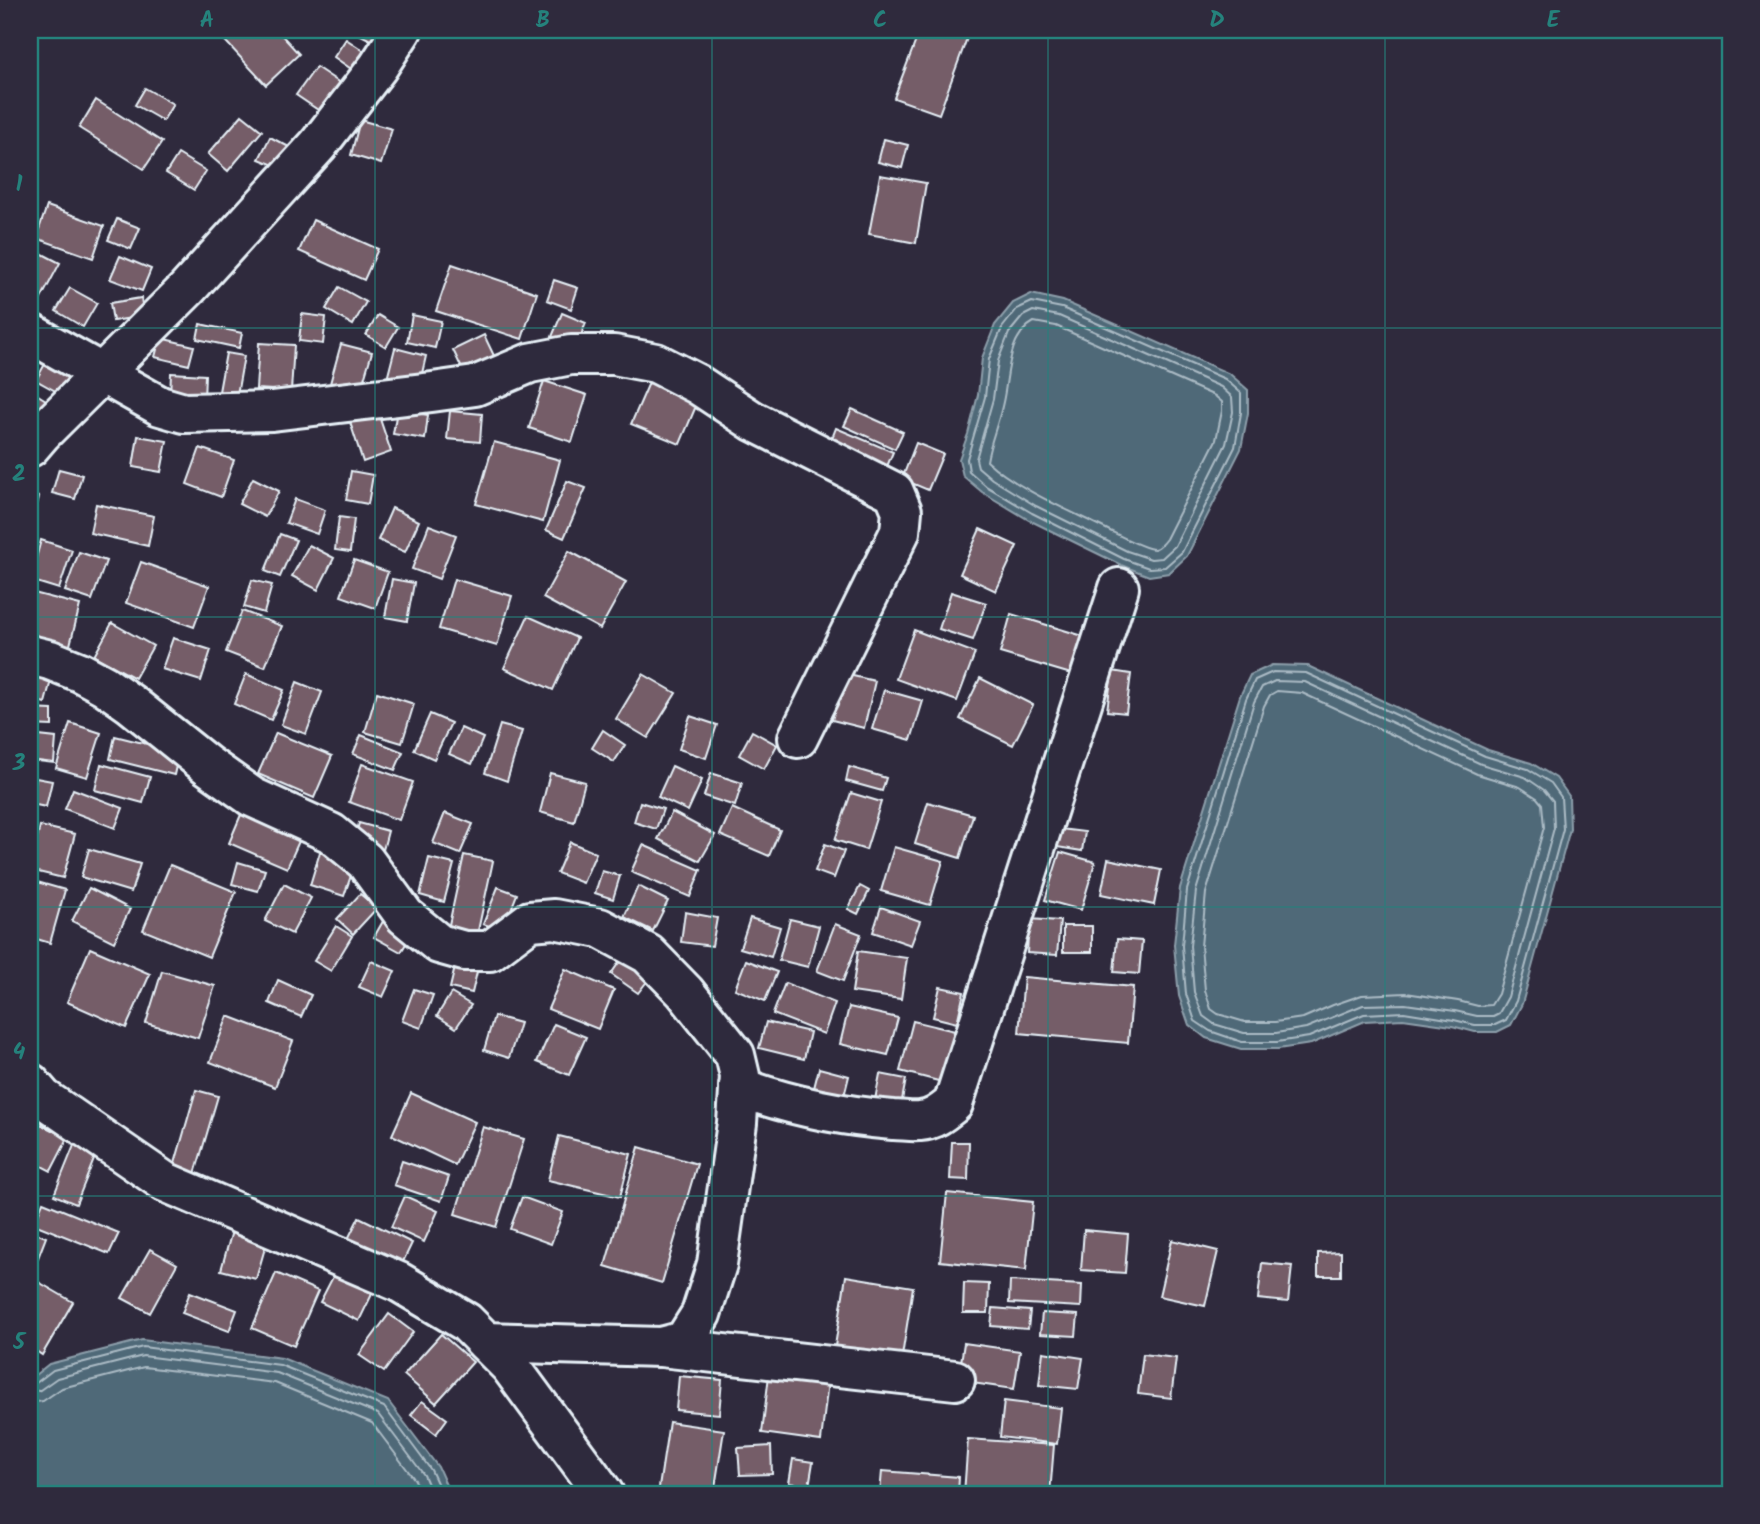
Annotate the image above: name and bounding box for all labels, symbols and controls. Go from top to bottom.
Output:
text: A [200,3,214,39]
text: B [536,3,550,39]
text: C [873,3,887,39]
text: D [1209,3,1225,39]
text: E [1547,3,1561,39]
text: 1 [16,167,23,203]
text: 2 [12,457,26,493]
text: 3 [12,746,26,782]
text: 4 [13,1035,26,1071]
text: 5 [12,1325,27,1361]

